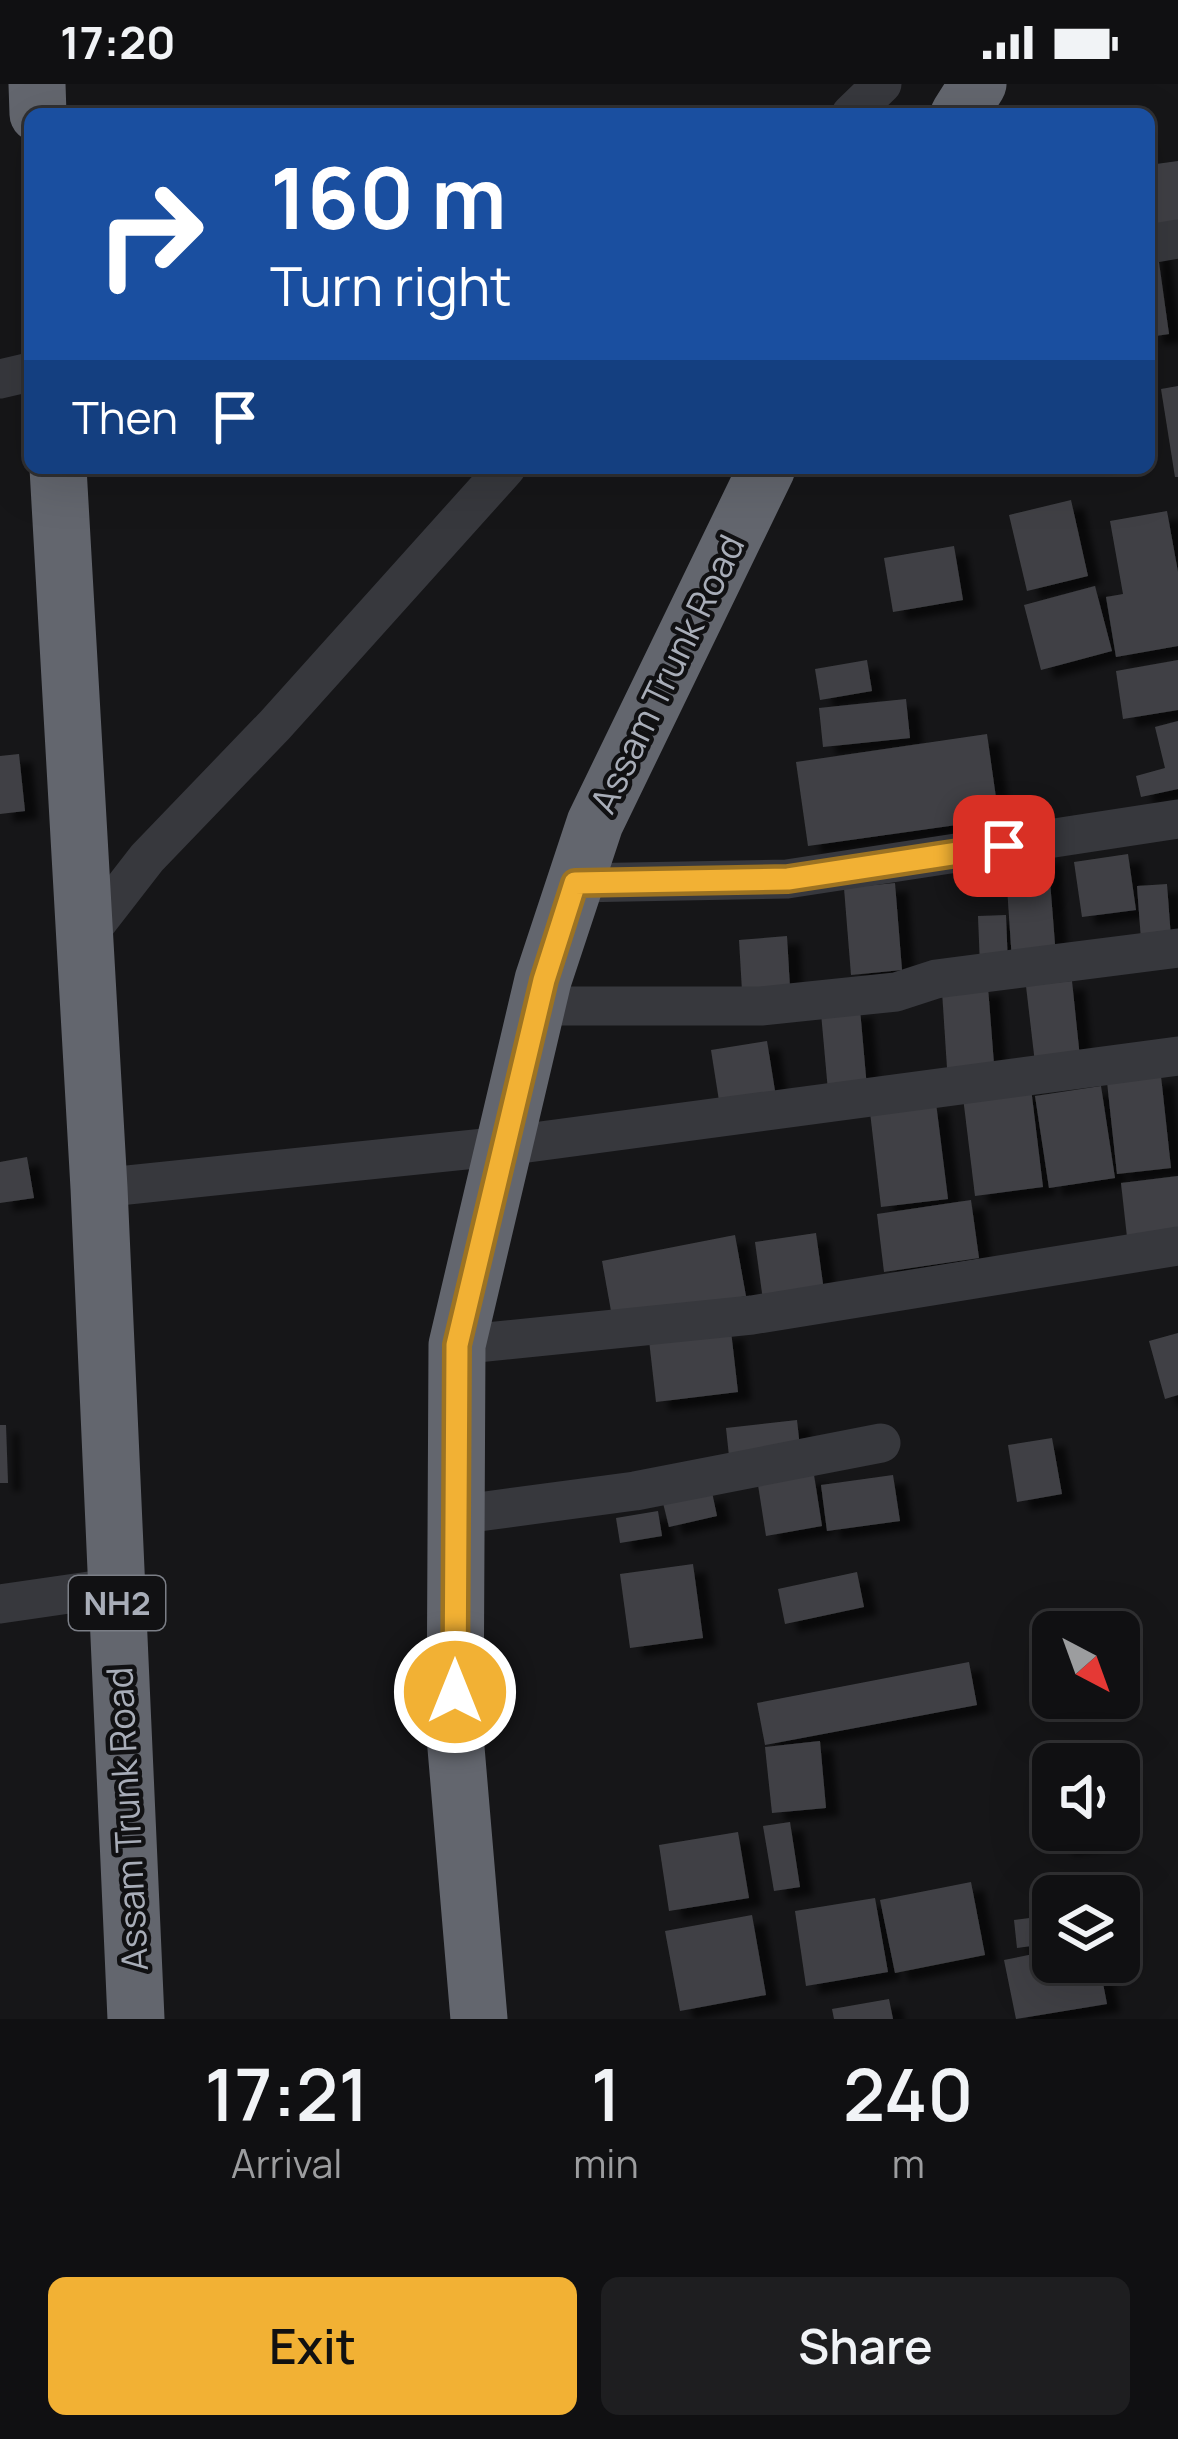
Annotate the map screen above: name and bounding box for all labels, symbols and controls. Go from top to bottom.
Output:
text: 17:20 [60,11,176,73]
text: 160 m [270,139,507,254]
icon: right [72,156,228,312]
text: Turn right [270,248,512,322]
icon: arrive [202,384,268,450]
text: Then [72,386,178,448]
street label: Assam Trunk Road [578,526,755,821]
pin [953,795,1055,897]
icon: arrive [971,813,1037,879]
road number: NH2 [69,1576,165,1630]
north arrow [1032,1611,1140,1719]
map controls [1032,1611,1140,1983]
position arrow [392,1629,518,1755]
street label: Assam Trunk Road [94,1666,159,1972]
button: sound [1032,1743,1140,1851]
button: layers [1032,1875,1140,1983]
text: 17:21 [204,2044,369,2143]
text: 1 [591,2044,621,2143]
text: 240 [843,2044,974,2143]
text: Arrival [231,2136,342,2190]
text: min [573,2136,639,2190]
text: m [892,2136,925,2190]
button: Exit [48,2277,577,2415]
button: Share [601,2277,1130,2415]

